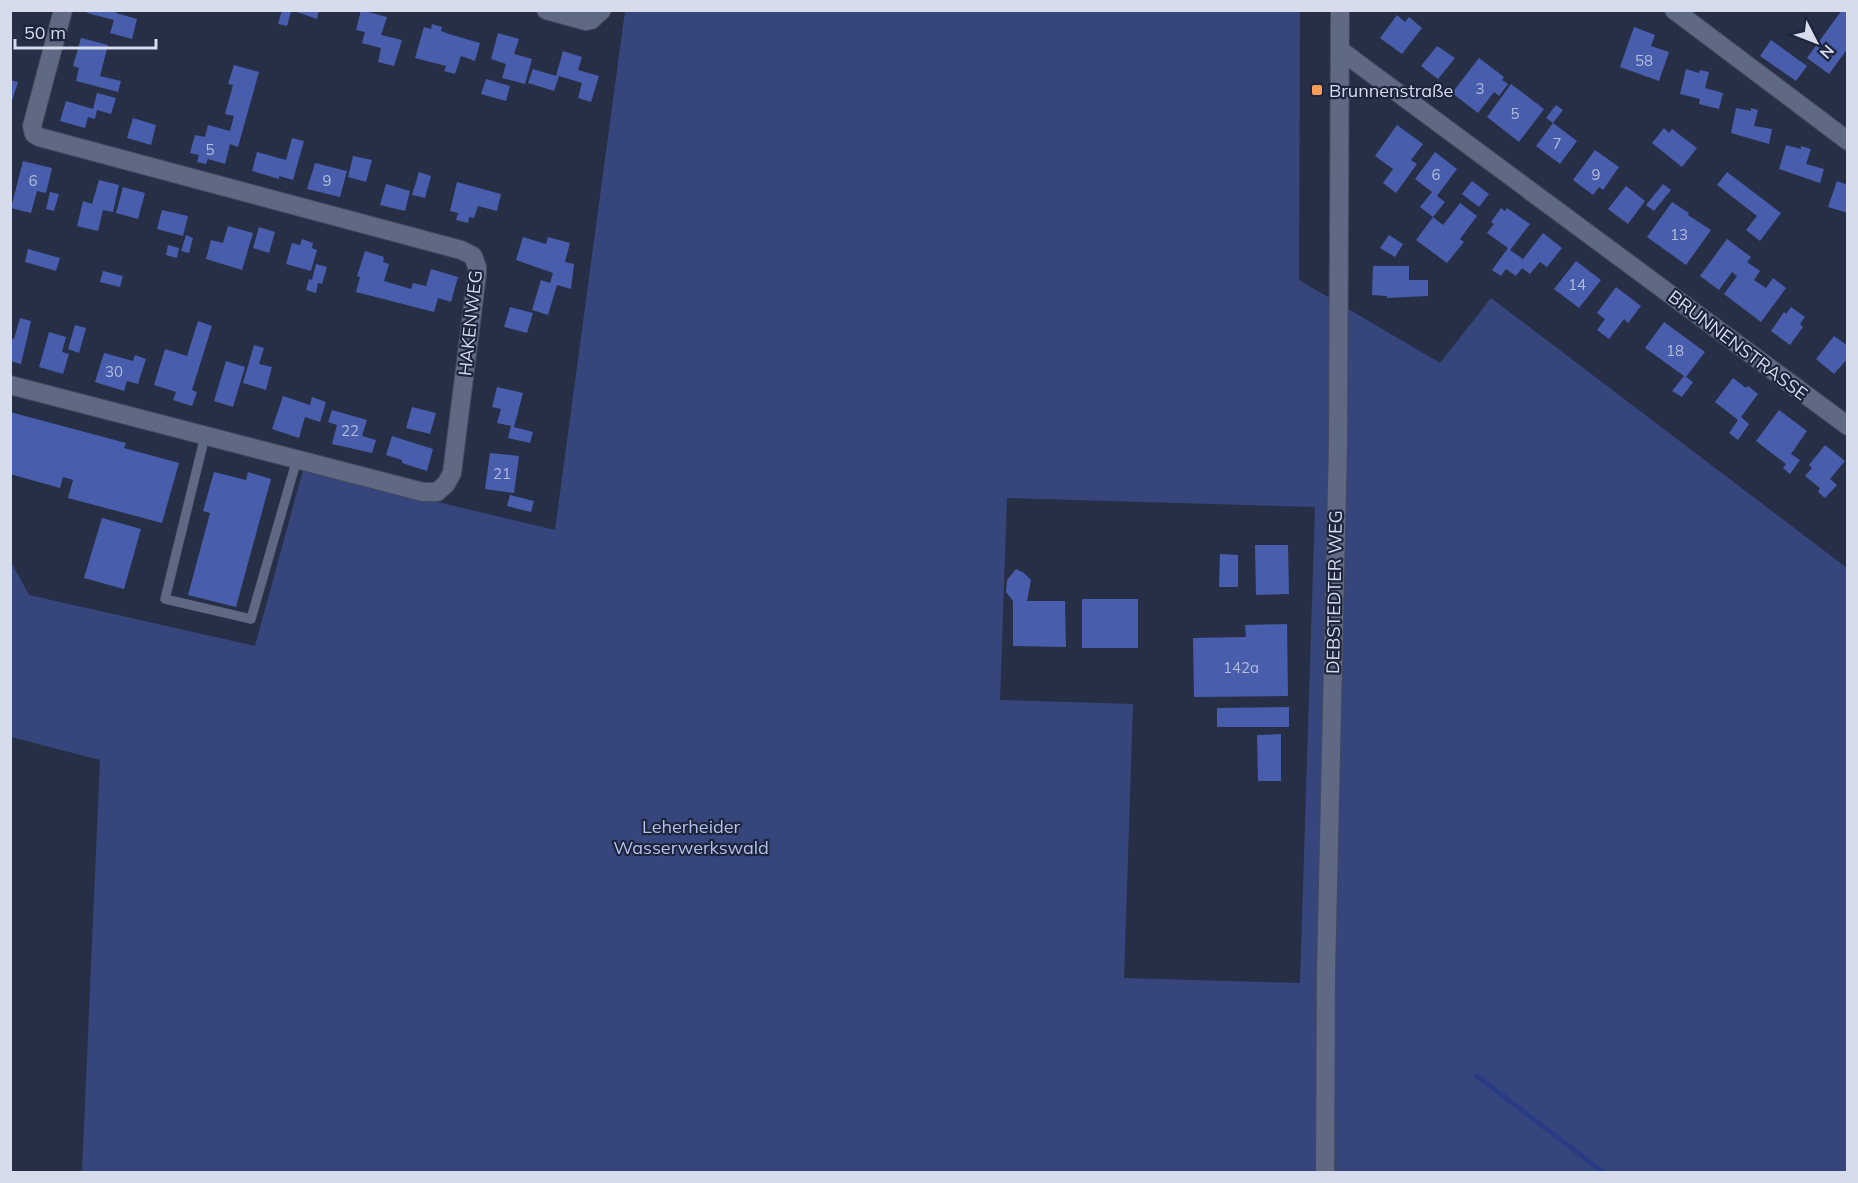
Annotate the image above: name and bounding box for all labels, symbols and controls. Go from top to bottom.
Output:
scale bar [15,12,156,50]
north arrow [1786,12,1846,72]
text: 50 m [24,21,66,44]
text: N [1816,41,1839,63]
house number: 58 [1635,51,1653,70]
place label: Brunnenstraße [1329,79,1453,102]
house number: 3 [1475,79,1485,98]
marker: Brunnenstraße [1310,83,1324,97]
house number: 5 [1510,104,1520,123]
house number: 7 [1552,134,1562,153]
house number: 5 [205,140,215,159]
house number: 6 [1431,165,1441,184]
house number: 9 [1591,165,1601,184]
house number: 6 [28,171,38,190]
house number: 9 [322,171,332,190]
house number: 13 [1670,225,1688,244]
street label: HAKENWEG [453,269,487,377]
house number: 14 [1568,275,1586,294]
street label: BRUNNENSTRASSE [1664,285,1812,405]
house number: 18 [1666,341,1684,360]
house number: 30 [105,362,123,381]
house number: 22 [341,421,359,440]
house number: 21 [493,464,511,483]
street label: DEBSTEDTER WEG [1321,510,1347,674]
house number: 142a [1223,658,1259,677]
park label: Leherheider Wasserwerkswald [613,815,769,859]

